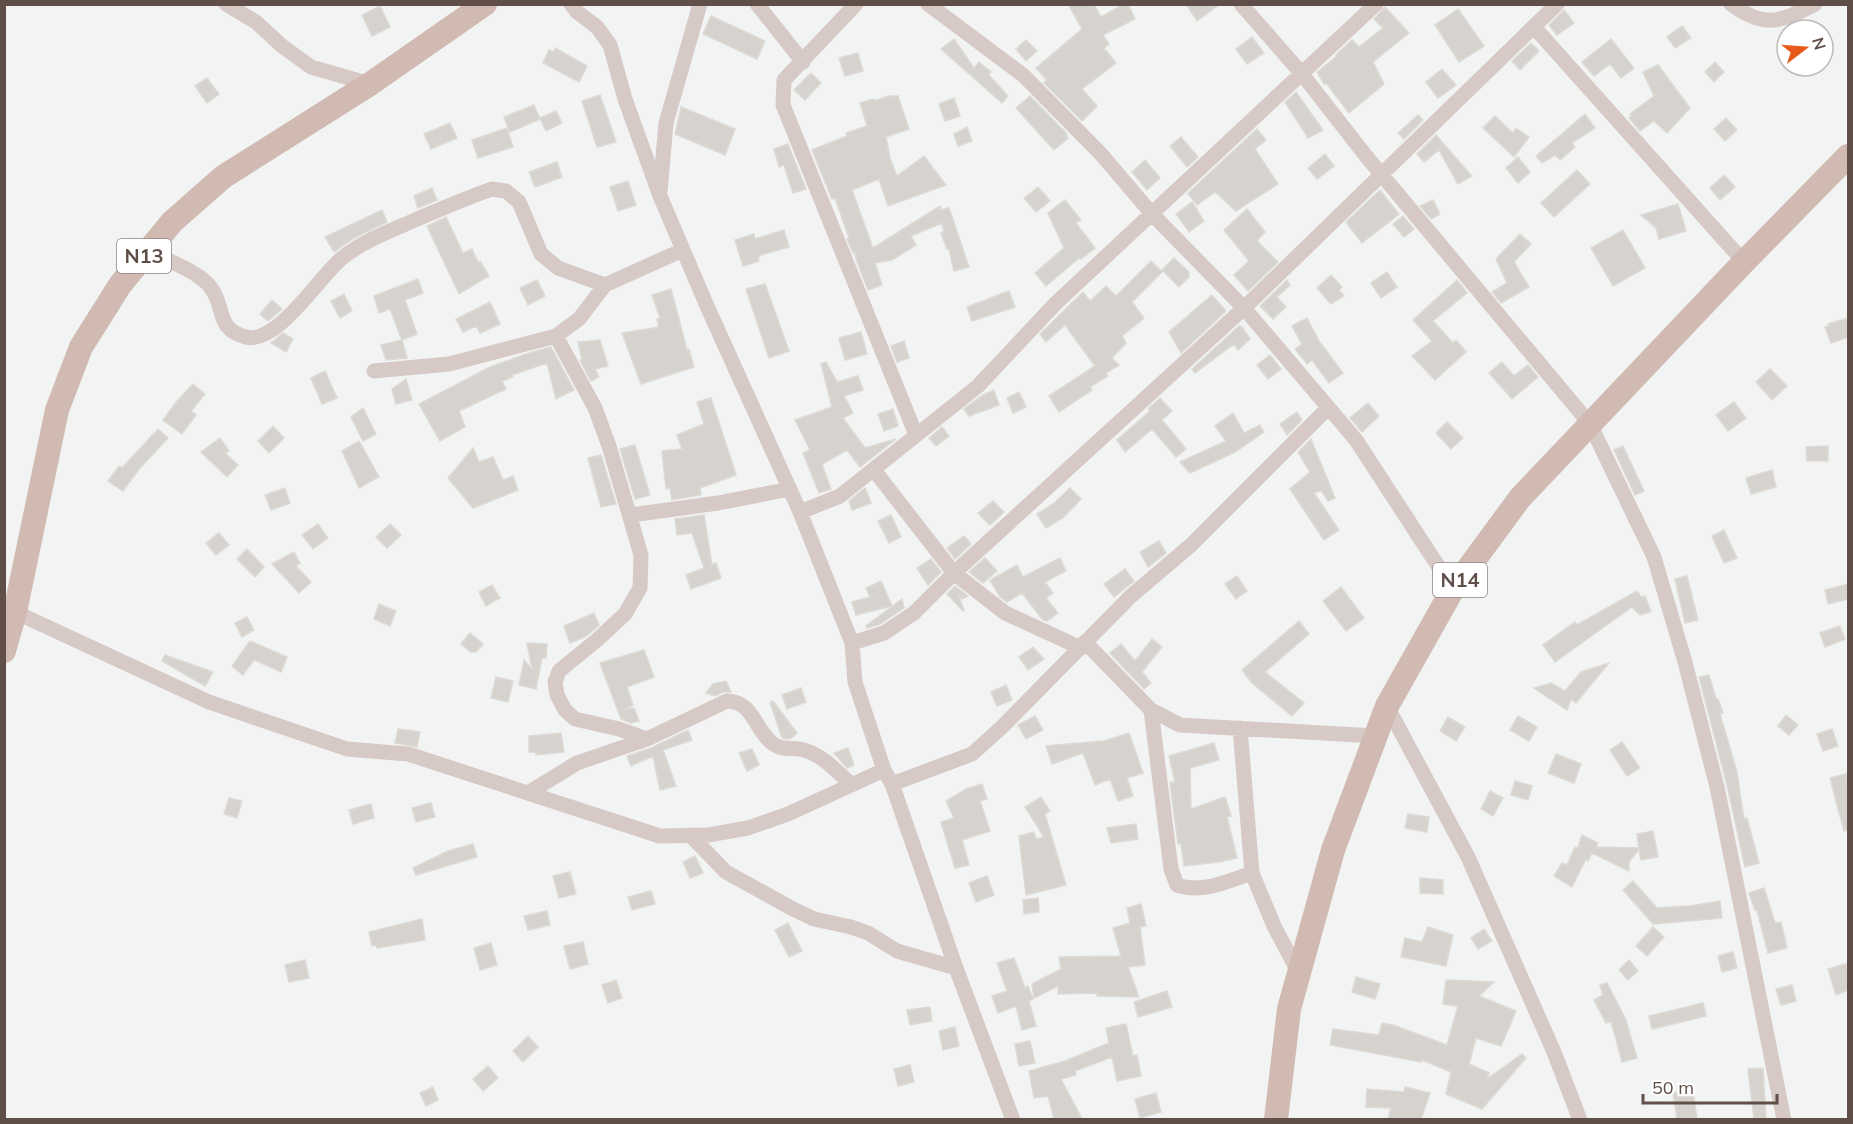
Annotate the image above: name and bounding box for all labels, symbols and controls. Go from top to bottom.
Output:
north arrow [1775,18,1835,78]
text: N [1808,35,1831,52]
road number: N13 [117,239,171,273]
road number: N14 [1433,563,1487,597]
scale bar [1643,1067,1776,1105]
text: 50 m [1652,1076,1694,1099]

